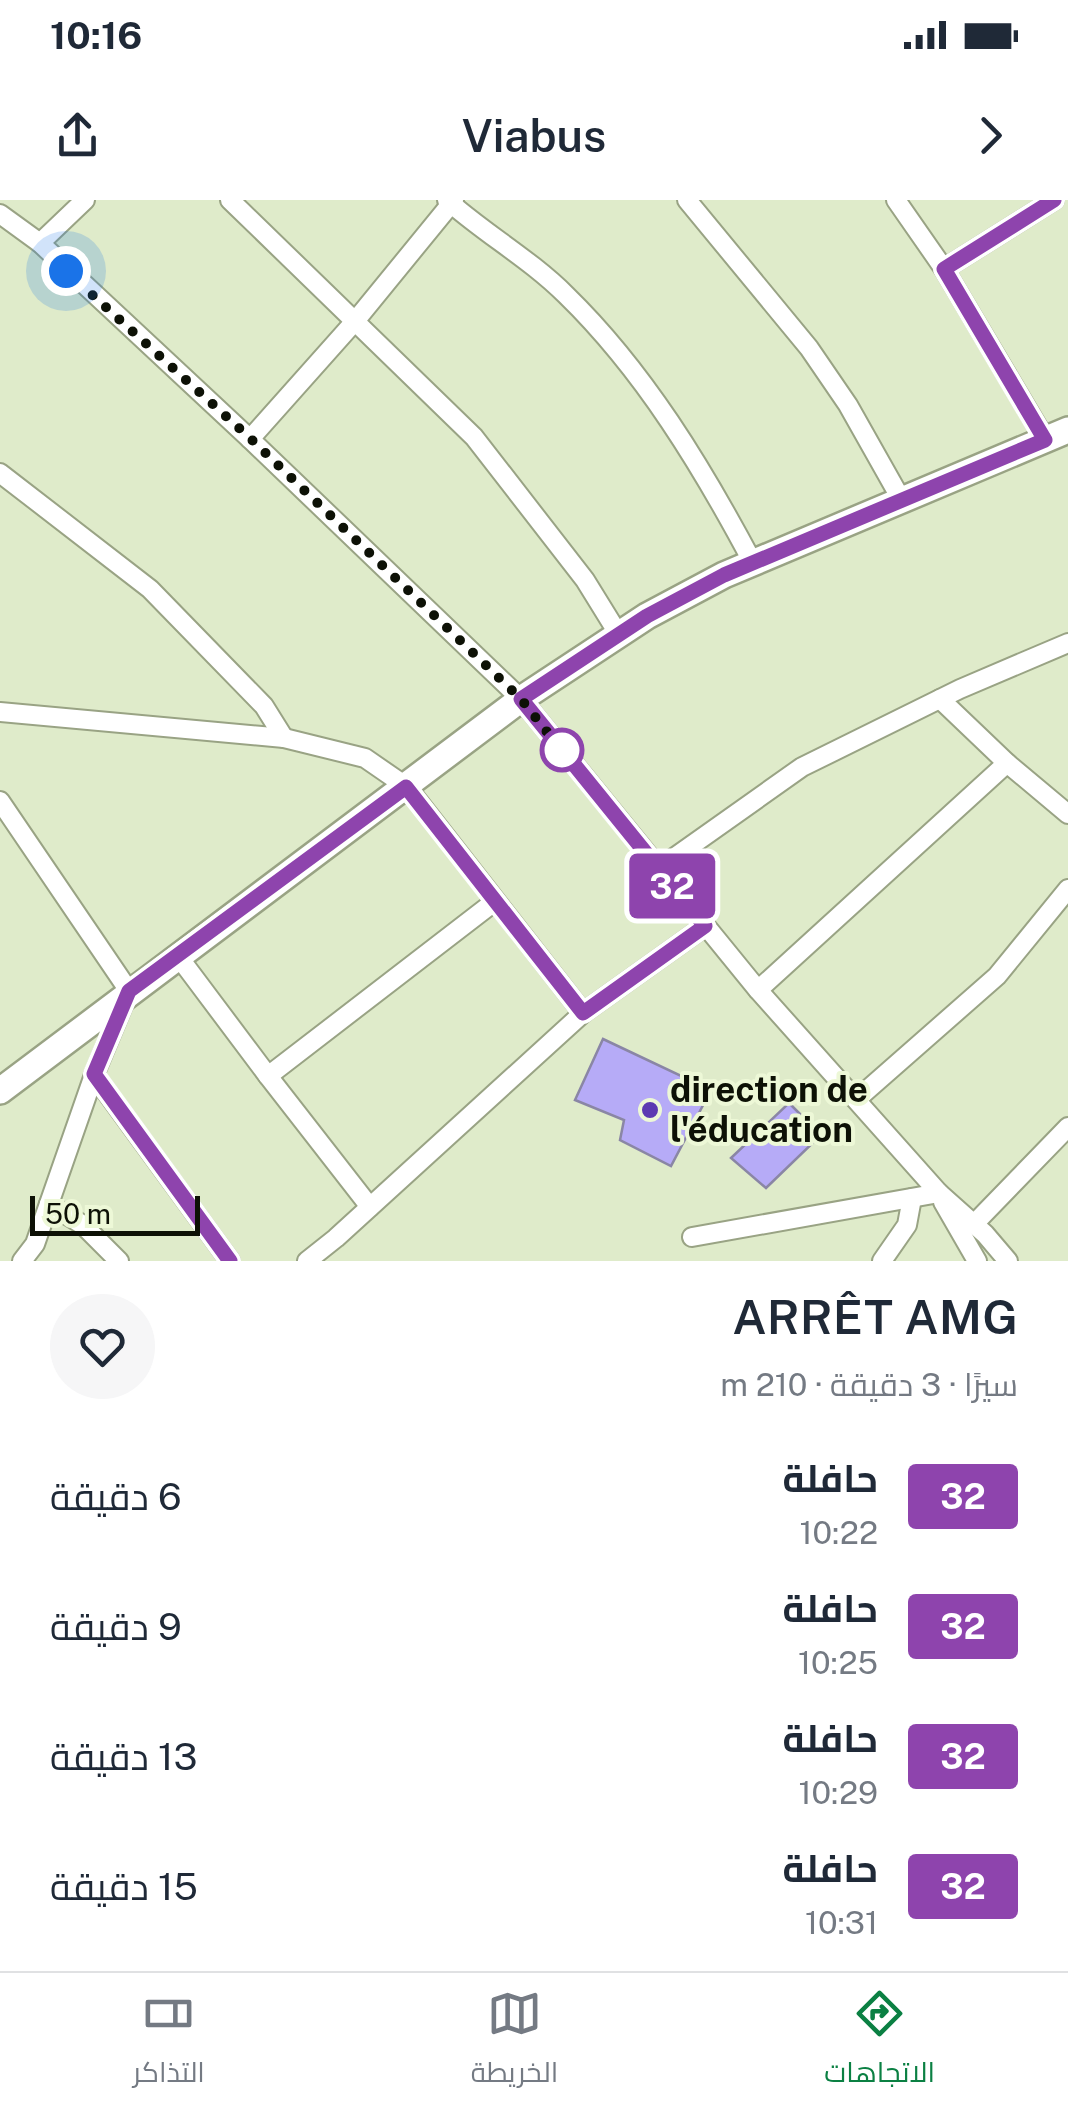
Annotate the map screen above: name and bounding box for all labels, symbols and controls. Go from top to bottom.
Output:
text: 10:16 [50,13,142,58]
icon: share [50,108,105,163]
icon: forward [963,108,1018,163]
text: Viabus [462,109,606,162]
your location [41,246,91,296]
unlabelled marker [541,729,583,771]
line badge: 32 [627,854,717,918]
text: 32 [649,866,695,907]
place label: direction de l'éducation [670,1069,868,1150]
marker: direction de l'éducation [639,1099,661,1121]
scale bar [30,1191,200,1236]
text: 50 m [45,1197,111,1230]
text: ARRÊT AMG [732,1288,1018,1345]
button: heart [50,1294,155,1399]
text: سيرًا · 3 دقيقة · 210 m [720,1366,1018,1403]
text: حافلة [782,1456,878,1501]
text: 6 دقيقة [50,1474,182,1519]
text: 32 [940,1476,986,1517]
text: 10:22 [799,1514,878,1551]
text: حافلة [782,1586,878,1631]
text: 9 دقيقة [50,1604,182,1649]
text: 32 [940,1606,986,1647]
text: 10:25 [798,1644,878,1681]
text: حافلة [782,1716,878,1761]
text: 13 دقيقة [50,1734,197,1779]
text: 32 [940,1736,986,1777]
text: 10:29 [798,1774,878,1811]
text: حافلة [782,1846,878,1891]
text: 15 دقيقة [50,1864,198,1909]
text: 32 [940,1866,986,1907]
text: 10:31 [805,1904,878,1941]
tab: التذاكر [133,1986,205,2098]
tab: الخريطة [471,1986,558,2098]
tab: الاتجاهات [824,1986,935,2098]

